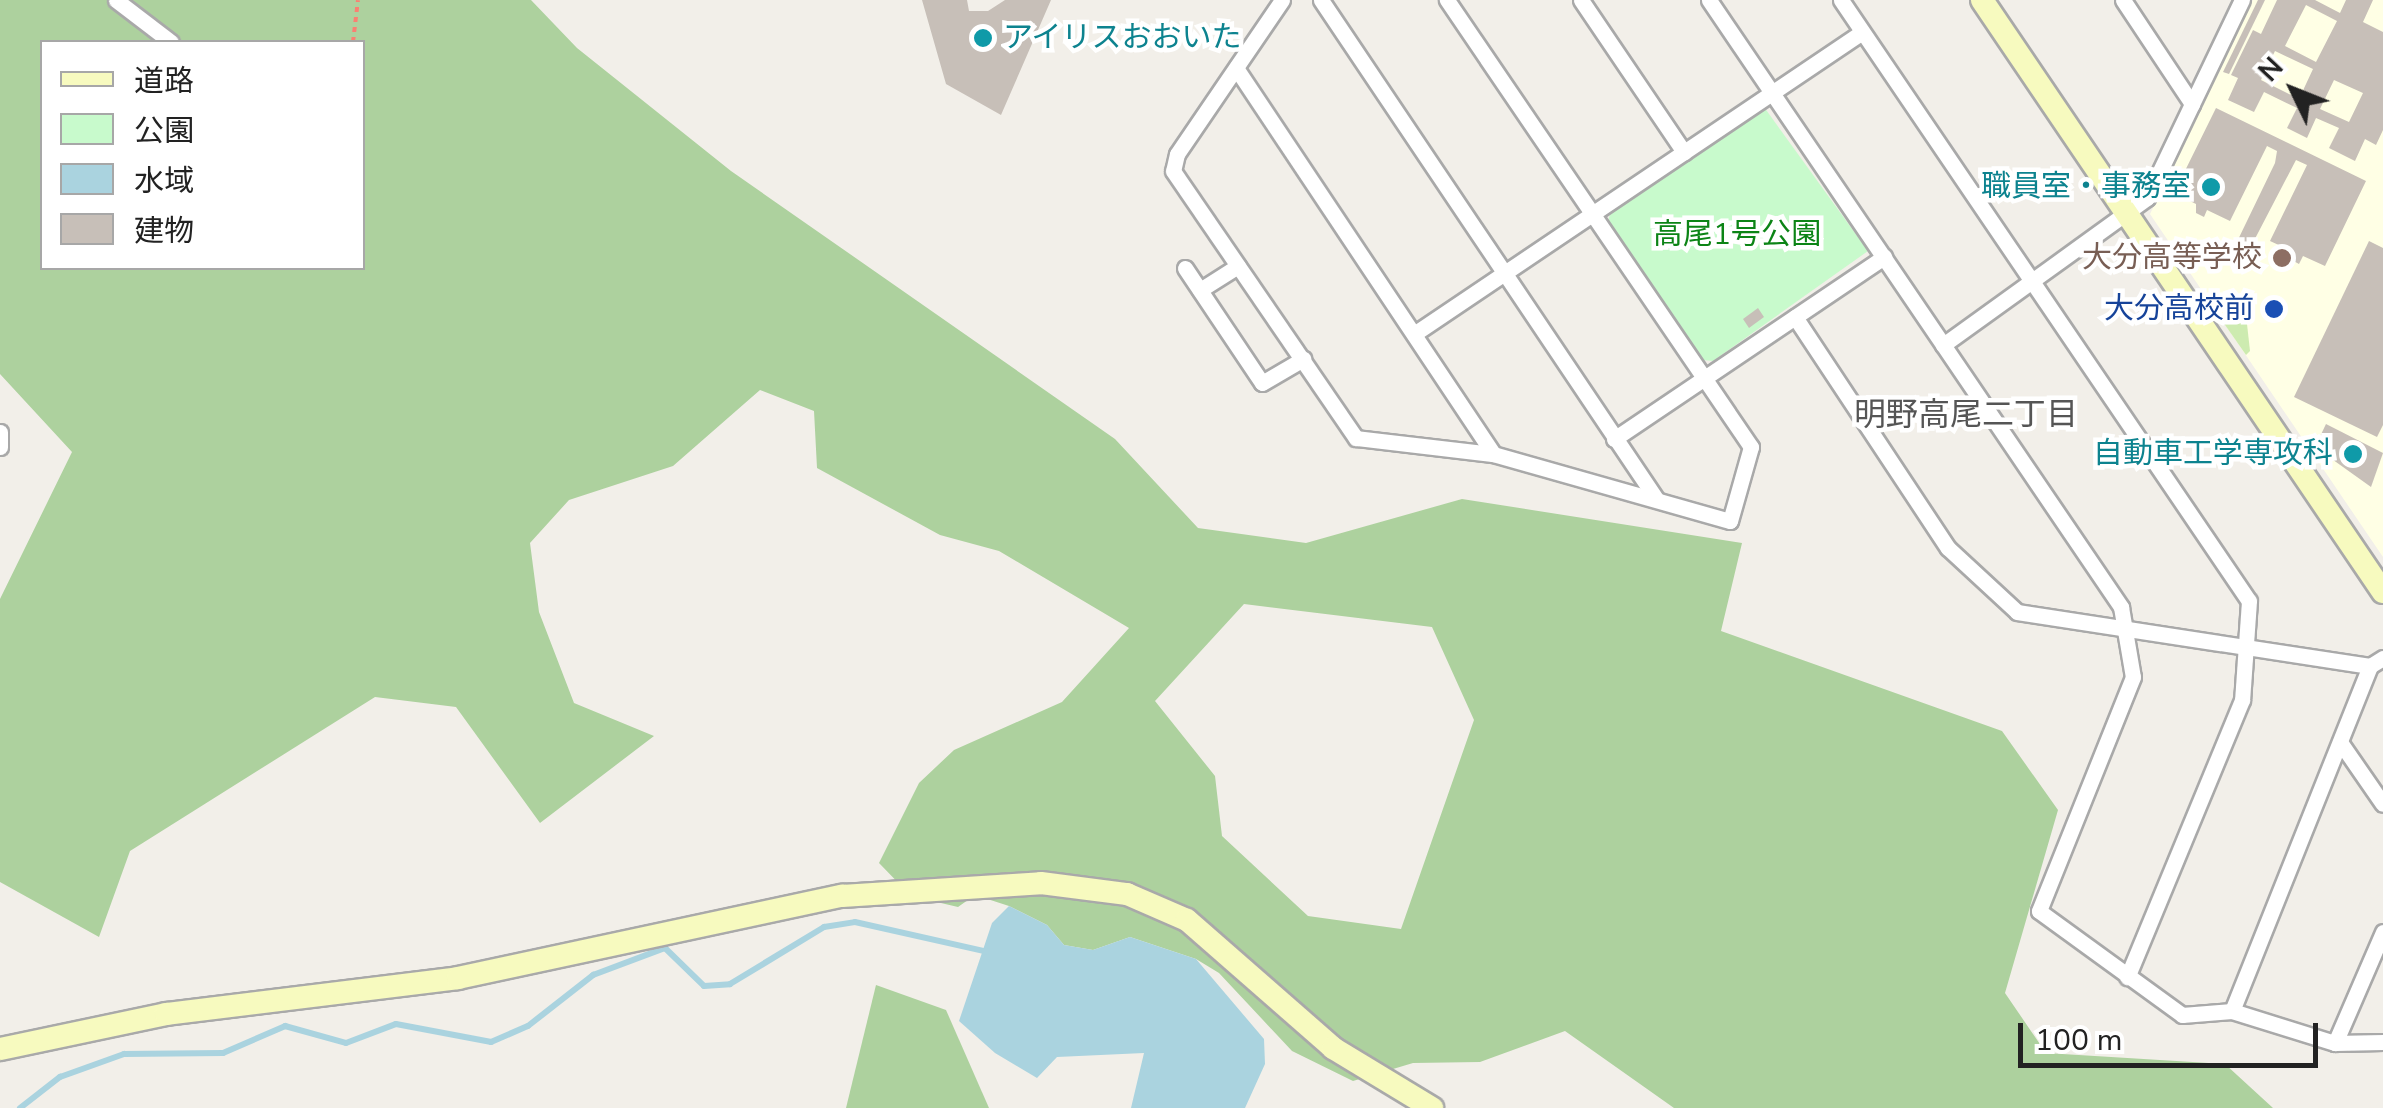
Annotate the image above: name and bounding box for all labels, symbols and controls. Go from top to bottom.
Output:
place label: アイリスおおいた [1003,20,1243,56]
marker: アイリスおおいた [972,27,994,49]
legend [40,40,365,270]
north arrow [2243,40,2343,140]
text: N [2250,49,2292,90]
text: 道路 [134,61,194,102]
text: 公園 [134,111,194,152]
text: 水域 [134,161,194,202]
place label: 職員室・事務室 [1981,169,2191,205]
marker: 職員室・事務室 [2200,176,2222,198]
text: 建物 [134,211,194,252]
park label: 高尾1号公園 [1653,217,1821,253]
place label: 大分高等学校 [2082,240,2262,276]
marker: 大分高等学校 [2271,247,2293,269]
place label: 大分高校前 [2104,291,2254,327]
marker: 大分高校前 [2263,298,2285,320]
district label: 明野高尾二丁目 [1854,396,2078,434]
place label: 自動車工学専攻科 [2093,436,2333,472]
marker: 自動車工学専攻科 [2342,443,2364,465]
scale bar [2023,1003,2323,1065]
text: 100 m [2035,1020,2122,1061]

